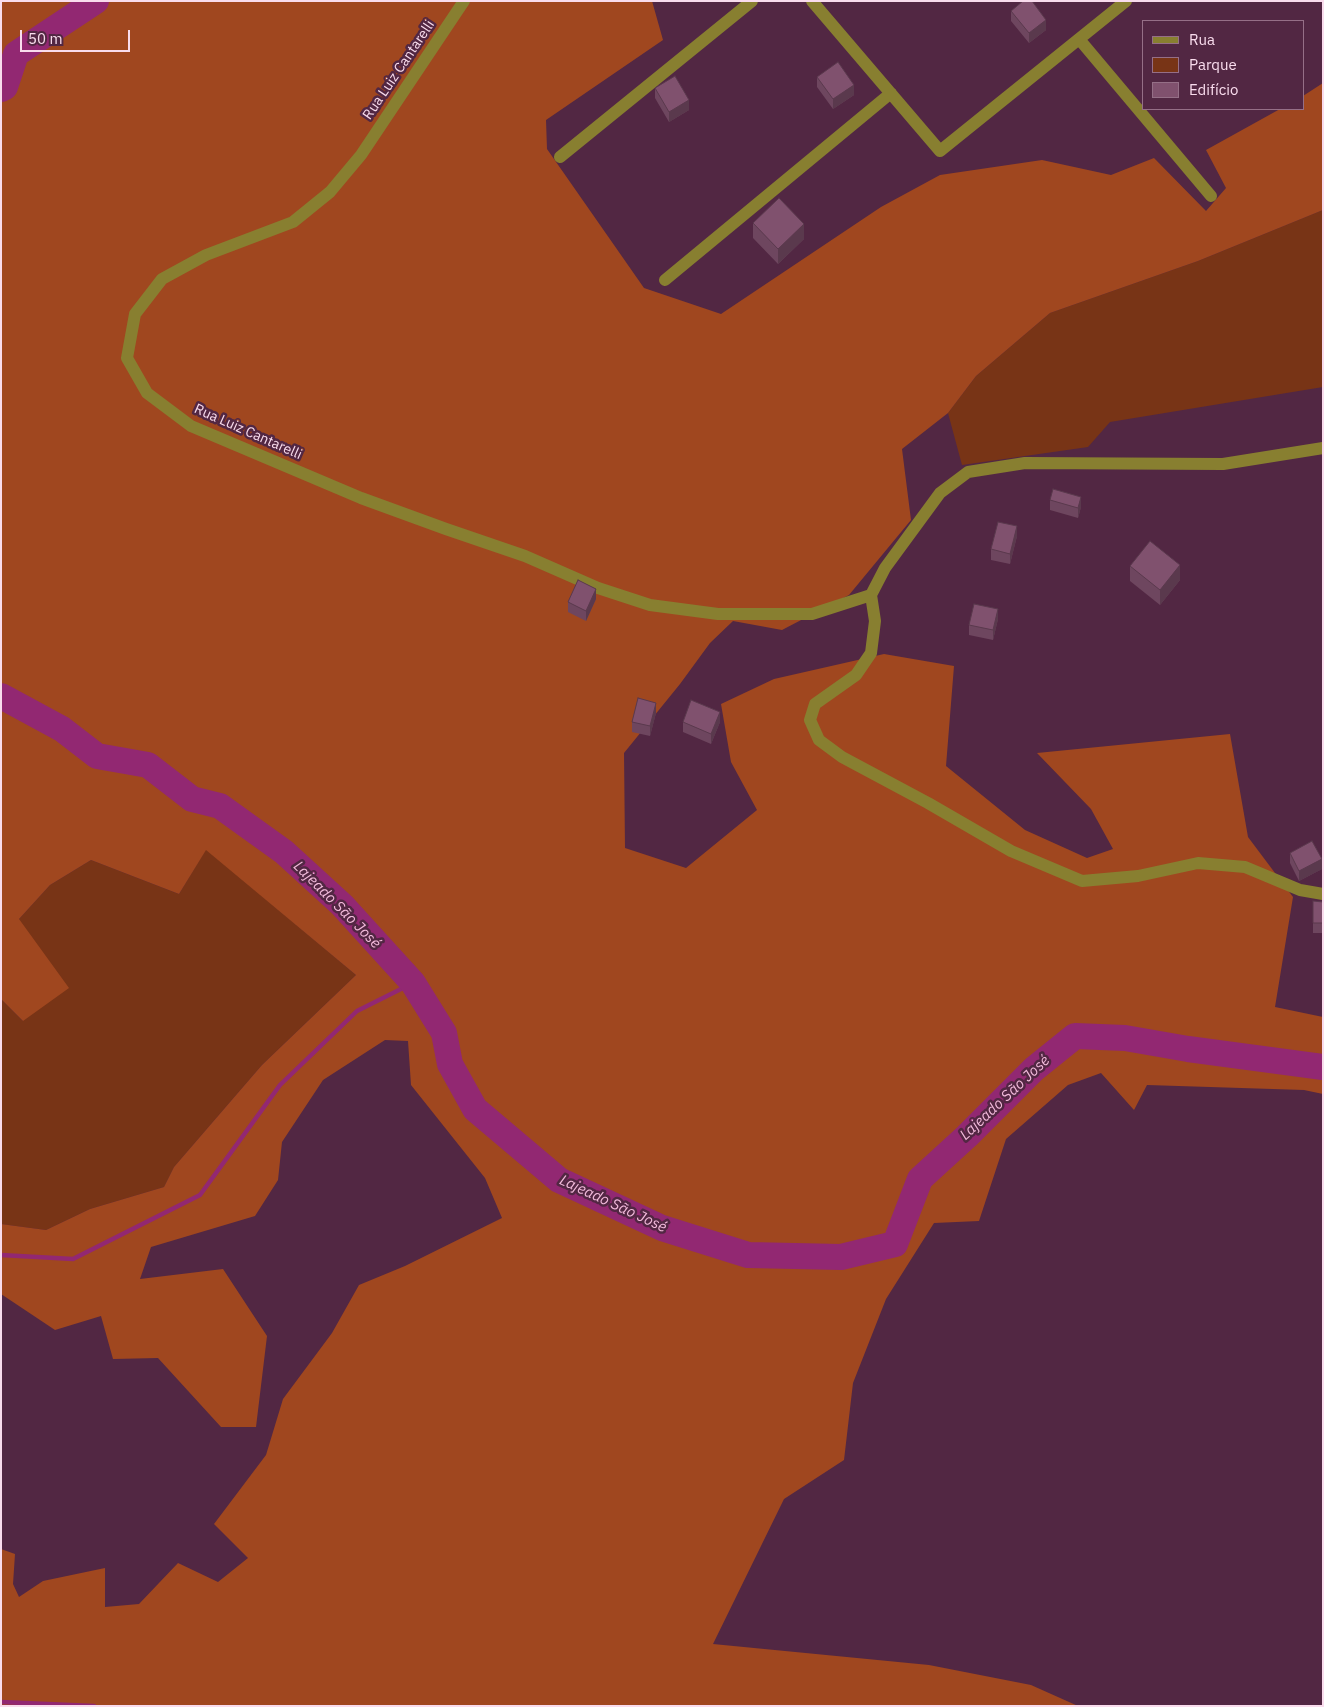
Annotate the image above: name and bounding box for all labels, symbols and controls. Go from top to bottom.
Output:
street label: Rua Luiz Cantarelli [360,17,438,123]
scale bar [22,20,132,52]
legend [1142,20,1304,110]
text: 50 m [28,29,63,48]
text: Rua [1189,30,1215,49]
text: Parque [1189,55,1237,74]
text: Edifício [1189,80,1238,99]
street label: Rua Luiz Cantarelli [192,401,304,463]
water label: Lajeado São José [290,858,384,952]
water label: Lajeado São José [956,1052,1054,1144]
water label: Lajeado São José [557,1171,669,1237]

